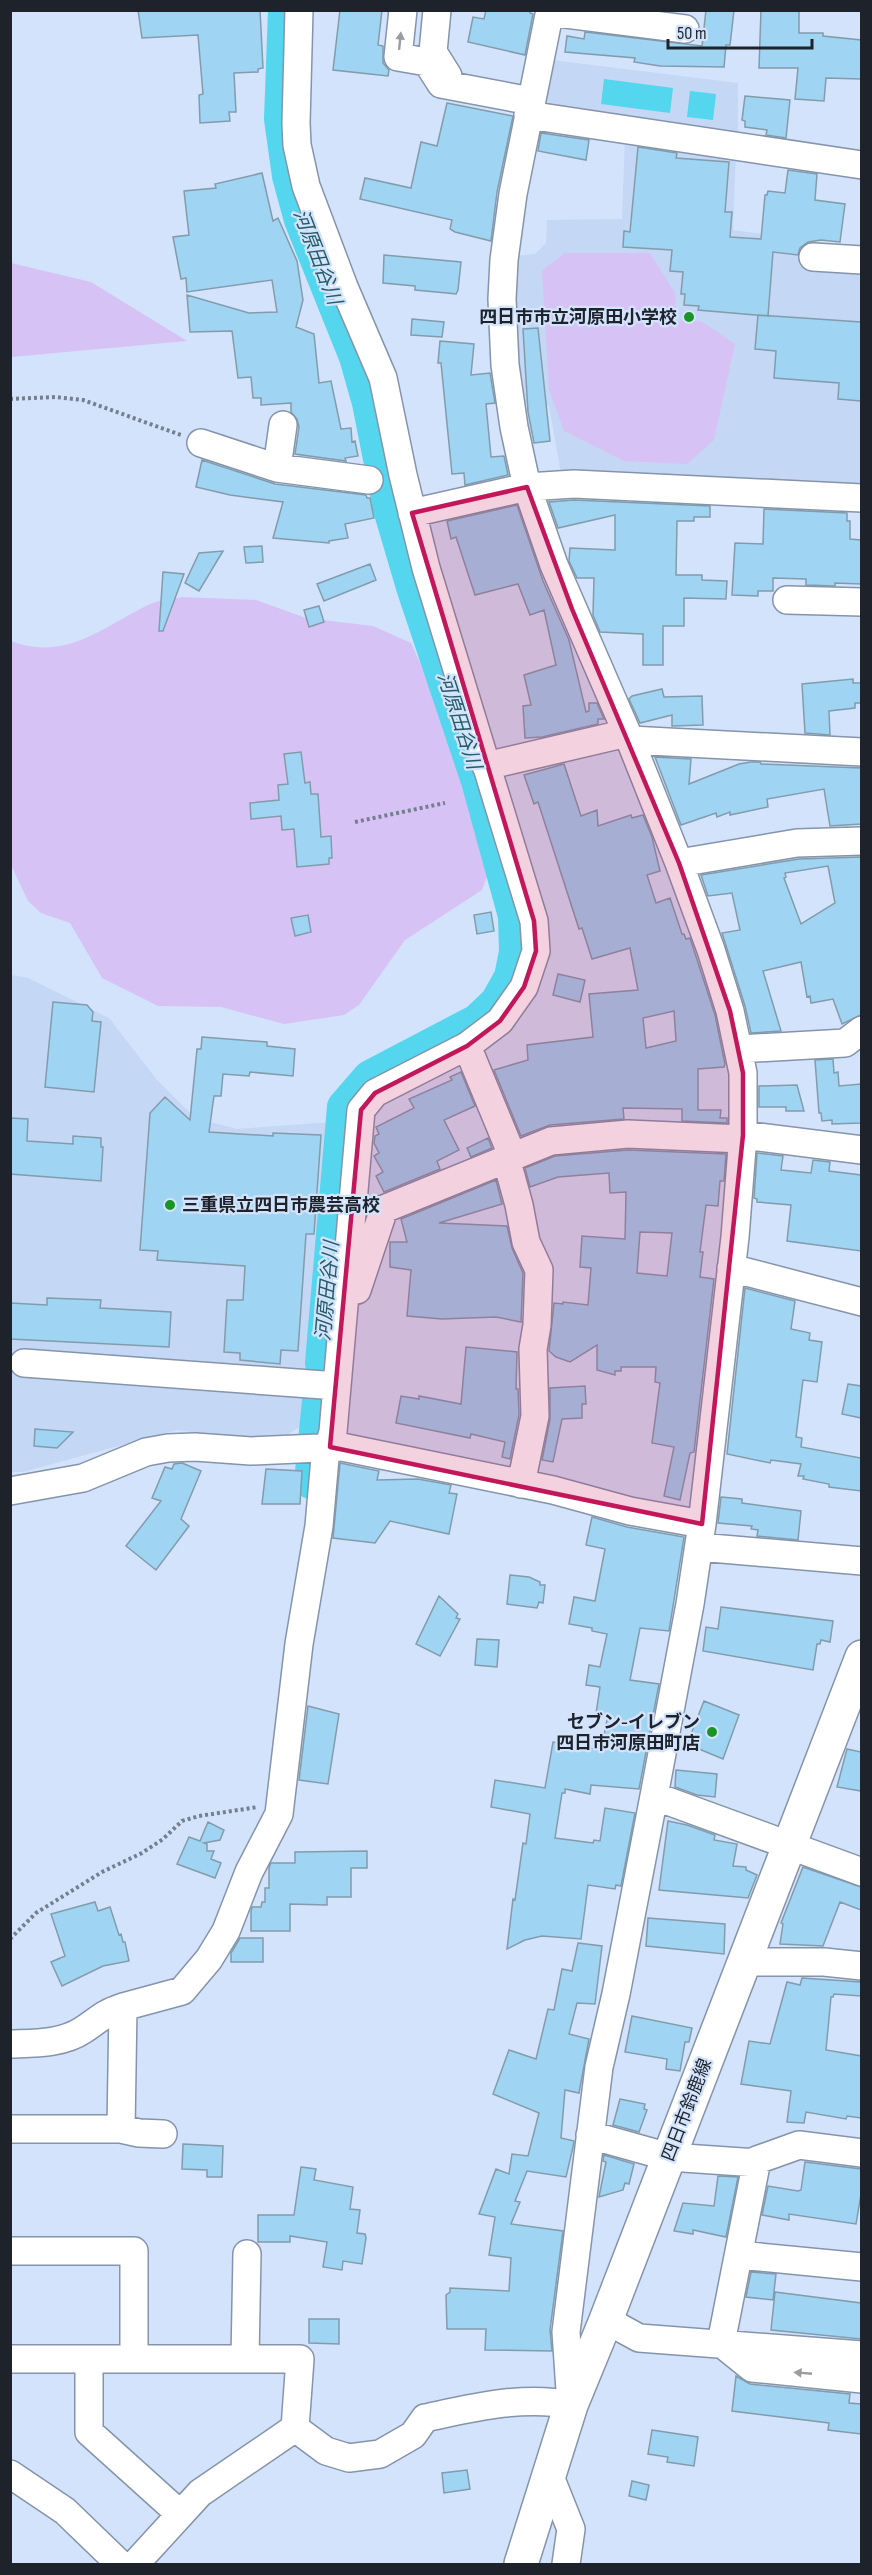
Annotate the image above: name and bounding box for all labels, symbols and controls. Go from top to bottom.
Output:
scale bar [668,12,812,50]
text: 50 m [677,23,707,44]
one-way arrow [395,31,405,50]
water label: 河原田谷川 [288,206,347,310]
place label: 四日市市立河原田小学校 [479,307,677,328]
marker: 四日市市立河原田小学校 [682,310,696,324]
water label: 河原田谷川 [432,670,486,774]
place label: 三重県立四日市農芸高校 [182,1195,380,1216]
marker: 三重県立四日市農芸高校 [163,1198,177,1212]
water label: 河原田谷川 [312,1238,344,1342]
place label: セブン-イレブン 四日市河原田町店 [556,1712,700,1754]
marker: セブン-イレブン 四日市河原田町店 [705,1725,719,1739]
street label: 四日市鈴鹿線 [658,2056,716,2164]
one-way arrow [794,2368,813,2378]

